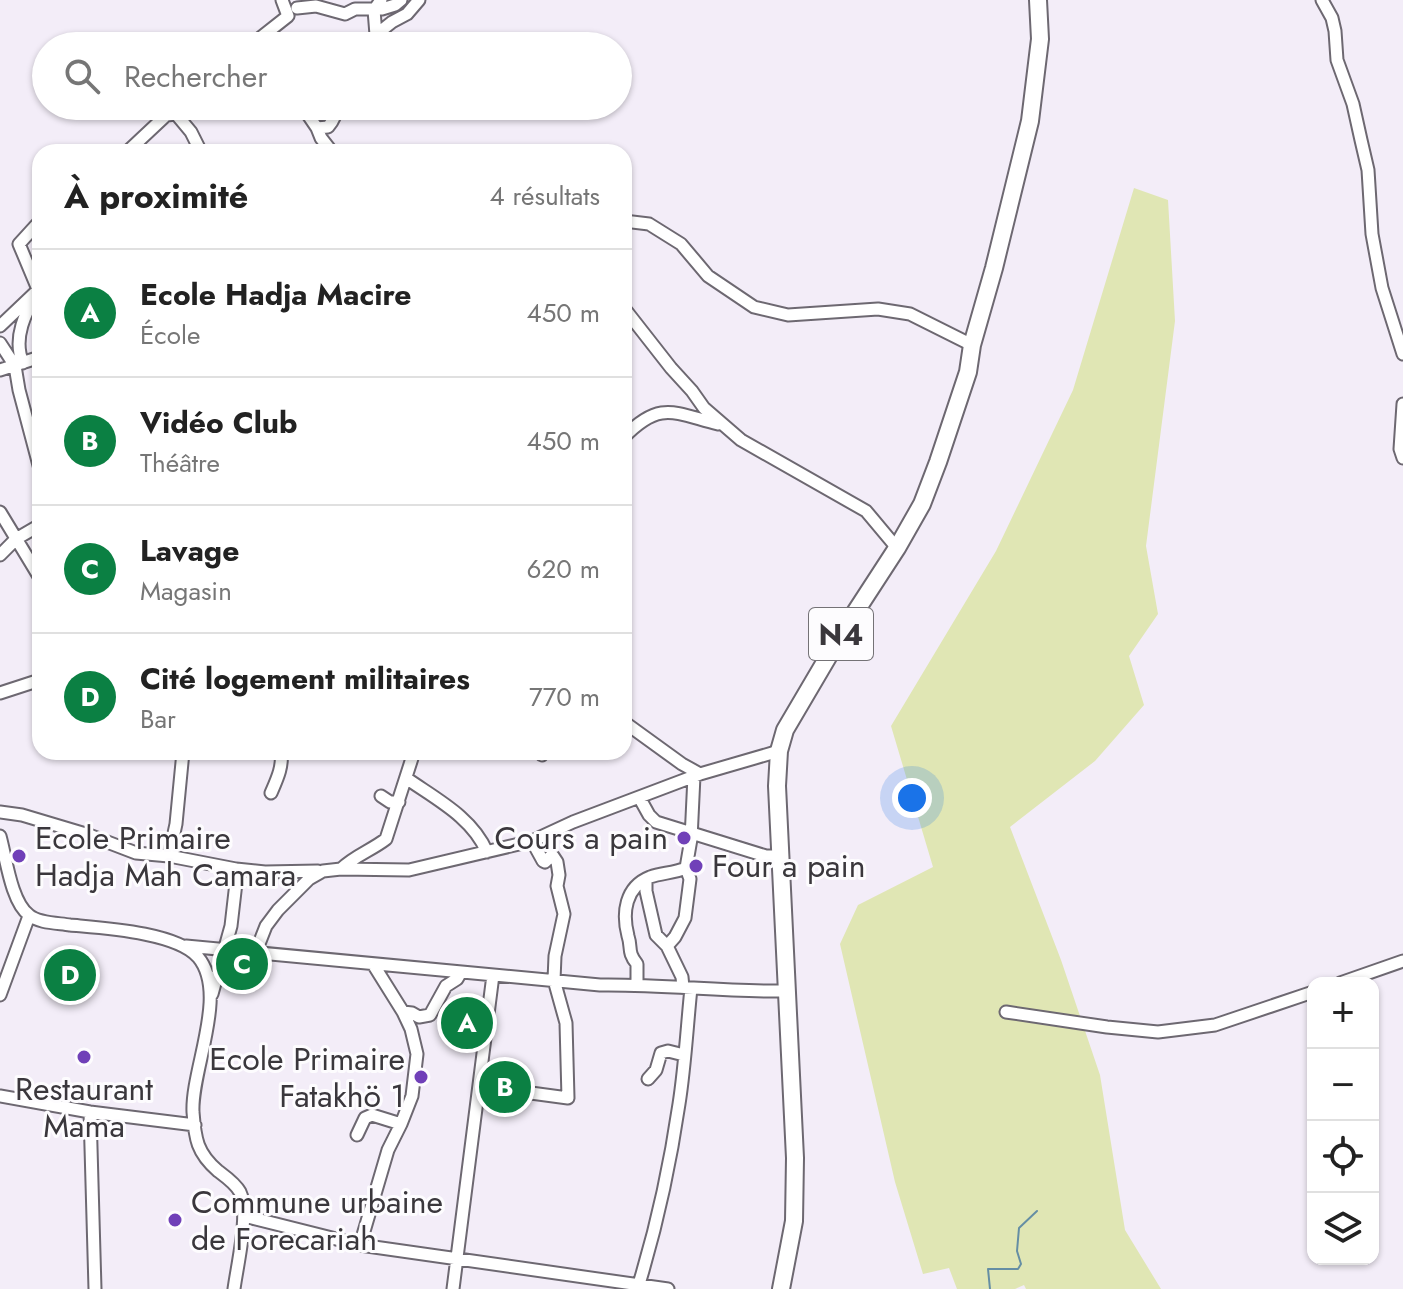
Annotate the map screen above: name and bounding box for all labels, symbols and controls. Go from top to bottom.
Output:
search box [32,32,632,120]
icon: search [60,54,104,98]
text: Rechercher [124,55,267,98]
text: À proximité [64,172,248,221]
text: 4 résultats [490,177,600,215]
text: Ecole Hadja Macire [140,273,412,316]
text: A [80,294,100,332]
text: 450 m [526,294,600,332]
text: École [140,316,200,354]
text: Vidéo Club [140,401,298,444]
text: B [81,422,99,460]
text: 450 m [526,422,600,460]
text: Théâtre [140,444,220,482]
text: Lavage [140,529,239,572]
text: C [81,550,99,588]
text: 620 m [527,550,600,588]
text: Magasin [140,572,232,610]
road number: N4 [809,608,873,660]
text: Cité logement militaires [140,657,470,700]
text: D [80,678,100,716]
text: 770 m [529,678,600,716]
text: Bar [140,700,176,738]
your location [892,778,932,818]
place label: Ecole Primaire Hadja Mah Camara [35,815,296,898]
place label: Cours a pain [495,815,668,861]
marker: Cours a pain [675,829,693,847]
place label: Four a pain [712,843,866,889]
marker: Ecole Primaire Hadja Mah Camara [10,847,28,865]
marker: Four a pain [687,857,705,875]
pin: C [216,934,268,994]
pin: D [44,945,96,1005]
map controls [1307,977,1379,1265]
button: + [1307,977,1379,1049]
pin: A [441,993,493,1053]
place label: Ecole Primaire Fatakhö 1 [209,1036,405,1119]
marker: Restaurant Mama [75,1048,93,1066]
button: − [1307,1049,1379,1121]
pin: B [479,1057,531,1117]
place label: Restaurant Mama [15,1066,153,1149]
marker: Ecole Primaire Fatakhö 1 [412,1068,430,1086]
button: locate [1307,1121,1379,1193]
place label: Commune urbaine de Forecariah [191,1179,443,1262]
button: layers [1307,1193,1379,1265]
marker: Commune urbaine de Forecariah [166,1211,184,1229]

